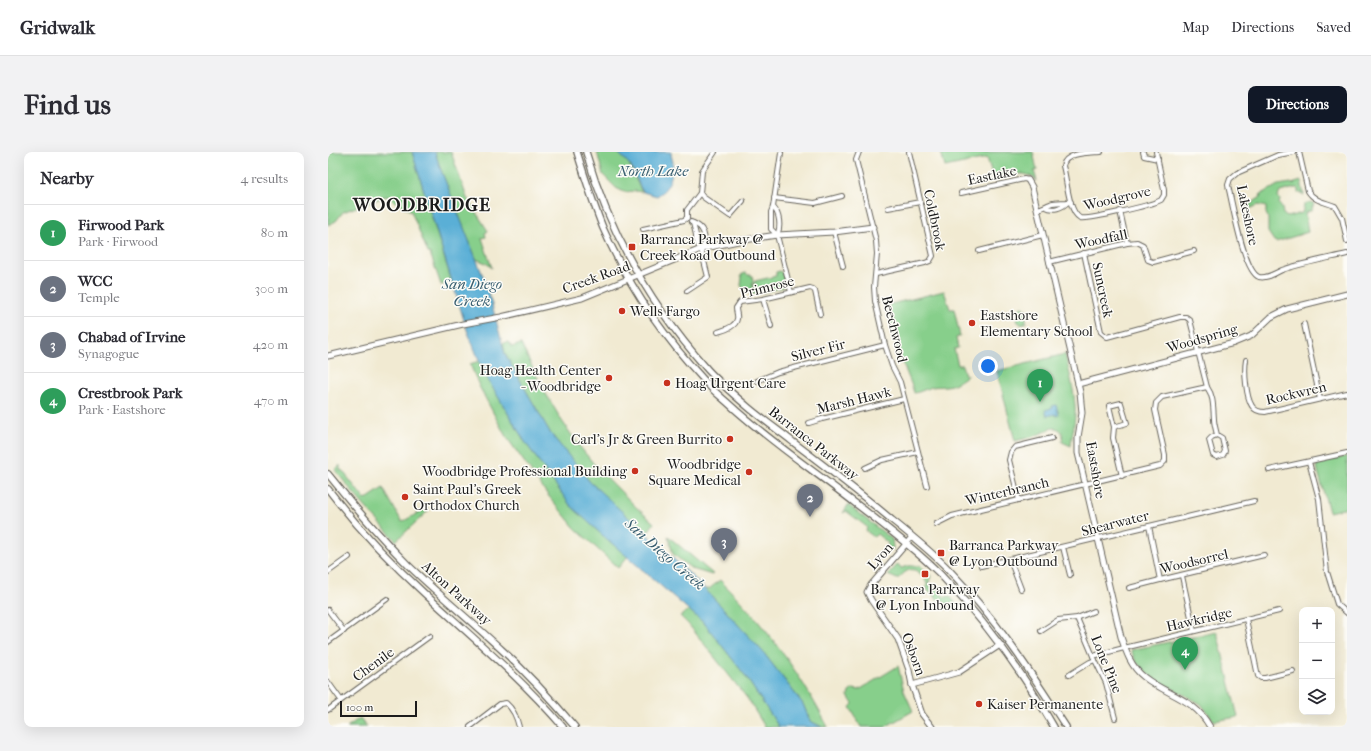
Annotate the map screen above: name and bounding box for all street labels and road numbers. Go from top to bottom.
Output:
street label: Eastlake [966,162,1018,189]
street label: Woodgrove [1081,182,1152,215]
street label: Lakeshore [1233,183,1262,247]
street label: Coldbrook [920,188,949,253]
street label: Woodfall [1072,226,1129,254]
street label: Creek Road [560,257,633,298]
street label: Suncreek [1088,261,1117,320]
street label: Primrose [738,273,796,302]
street label: Beechwood [878,294,911,365]
street label: Woodspring [1164,320,1240,357]
street label: Silver Fir [789,336,847,365]
street label: Rockwren [1264,378,1328,409]
street label: Marsh Hawk [815,383,894,418]
street label: Barranca Parkway [765,403,862,484]
street label: Eastshore [1082,440,1109,500]
street label: Winterbranch [963,474,1051,510]
street label: Shearwater [1080,507,1151,540]
street label: Lyon [864,539,897,573]
street label: Woodsorrel [1157,545,1230,578]
street label: Alton Parkway [418,557,495,629]
street label: Hawkridge [1165,604,1234,635]
street label: Osborn [898,630,929,678]
street label: Lone Pine [1087,633,1126,696]
street label: Chenile [349,644,397,685]

